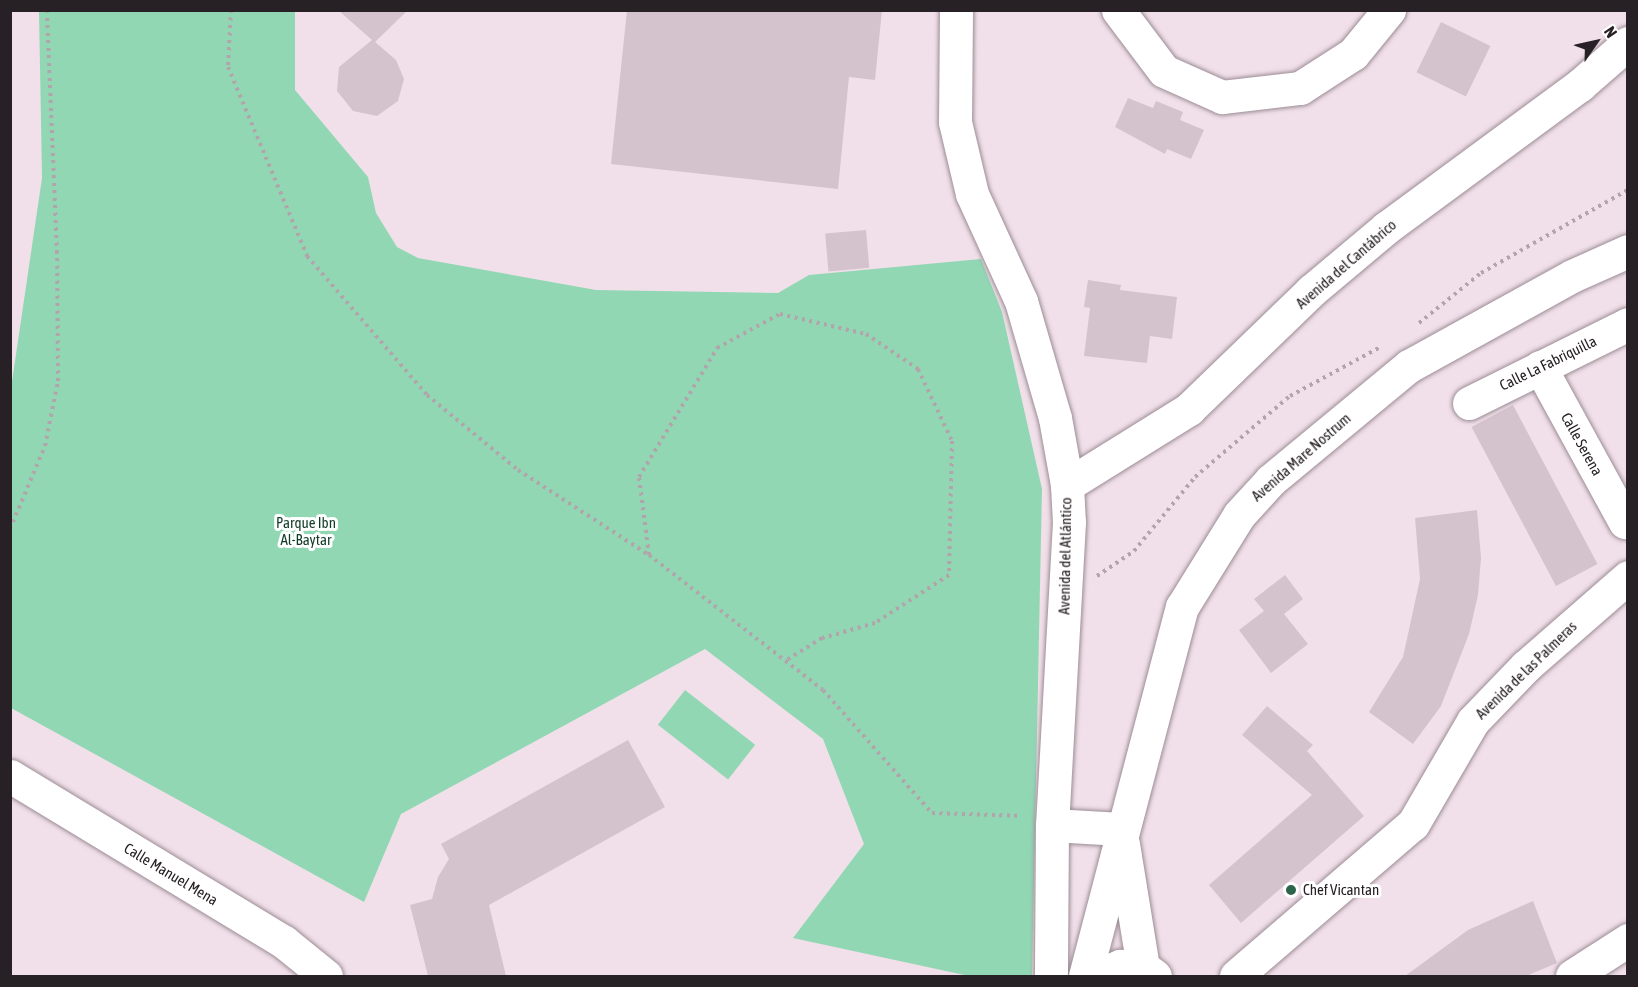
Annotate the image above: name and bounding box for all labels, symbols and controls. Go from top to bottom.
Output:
north arrow [1566,12,1626,72]
text: N [1601,23,1621,41]
street label: Avenida del Cantábrico [1292,216,1400,312]
street label: Calle La Fabriquilla [1497,332,1599,394]
street label: Avenida Mare Nostrum [1248,409,1354,505]
street label: Calle Serena [1557,409,1607,479]
street label: Avenida del Atlántico [1055,497,1075,615]
park label: Parque Ibn Al-Baytar [276,513,336,548]
street label: Avenida de las Palmeras [1472,617,1580,723]
street label: Calle Manuel Mena [121,839,221,909]
place label: Chef Vicantan [1303,881,1379,899]
marker: Chef Vicantan [1284,883,1298,897]

